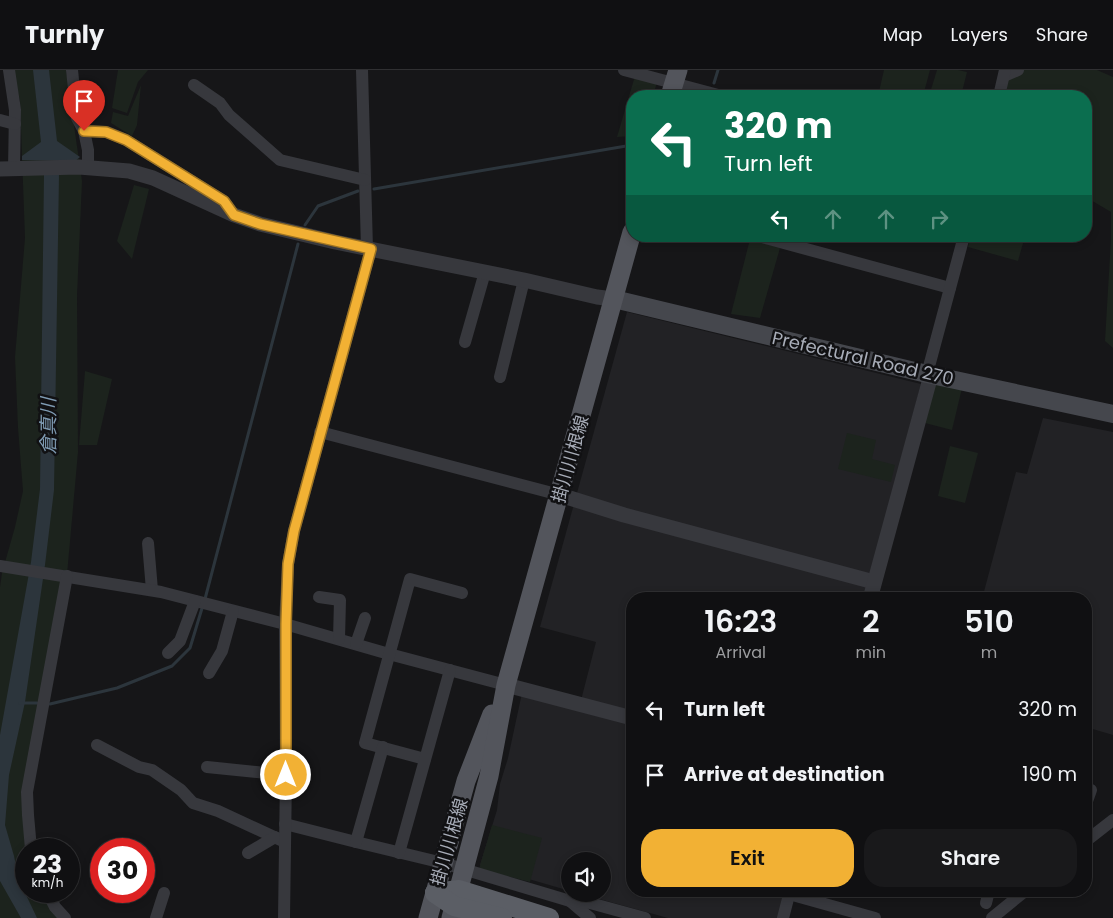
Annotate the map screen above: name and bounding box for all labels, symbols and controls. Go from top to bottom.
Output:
text: Turnly [25,18,104,51]
text: Map [883,22,923,47]
text: Layers [951,22,1008,47]
text: Share [1036,22,1088,47]
pin [63,80,105,131]
icon: arrive [70,87,98,115]
text: 320 m [724,101,832,150]
icon: left [641,110,706,175]
text: Turn left [724,148,812,179]
icon: left [766,205,794,233]
icon: ahead [819,205,847,233]
icon: ahead [872,205,900,233]
icon: right [925,205,953,233]
street label: Prefectural Road 270 [770,325,956,391]
water label: 倉真川 [35,396,62,455]
street label: 掛川川根線 [546,412,594,506]
text: 16:23 [704,600,777,643]
text: 2 [862,600,879,643]
text: 510 [964,600,1014,643]
text: Arrival [716,641,766,664]
text: min [855,641,886,664]
text: m [981,641,997,664]
icon: left [641,696,669,724]
text: Turn left [684,696,765,723]
text: 320 m [1018,696,1077,723]
position arrow [259,748,311,800]
icon: arrive [641,761,669,789]
text: Arrive at destination [684,761,885,788]
text: 190 m [1022,761,1077,788]
street label: 掛川川根線 [425,795,473,889]
button: Exit [641,829,854,887]
button: Share [864,829,1077,887]
speed limit sign: 30 [90,838,155,903]
text: 23 [33,847,62,882]
map controls [561,852,611,902]
button: sound [561,852,611,902]
text: km/h [32,874,63,891]

